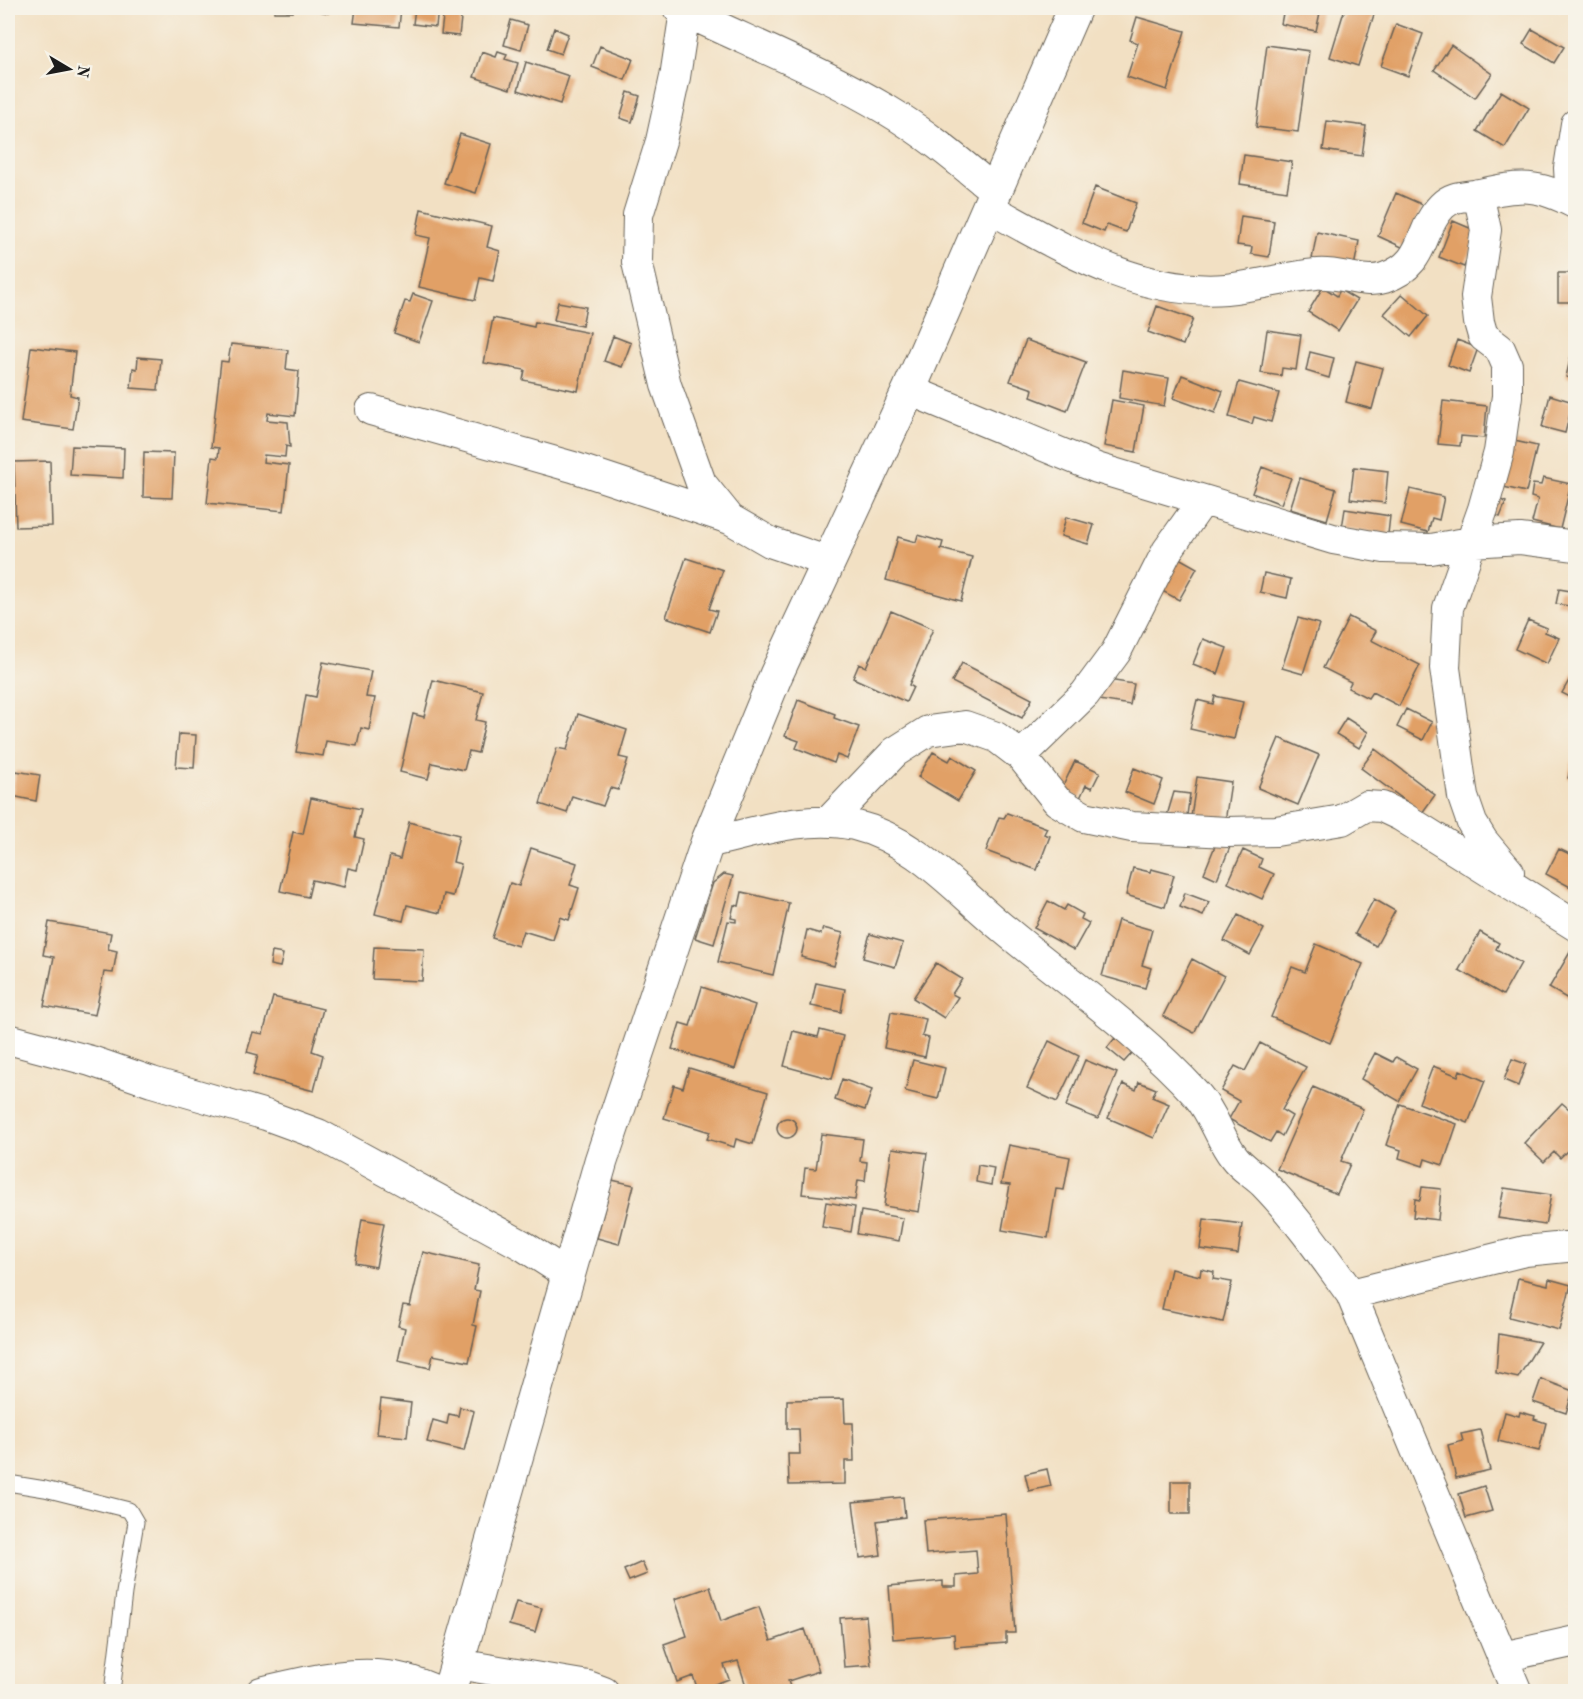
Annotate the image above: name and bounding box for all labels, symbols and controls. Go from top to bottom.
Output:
north arrow [39,39,99,99]
text: N [73,64,91,79]

